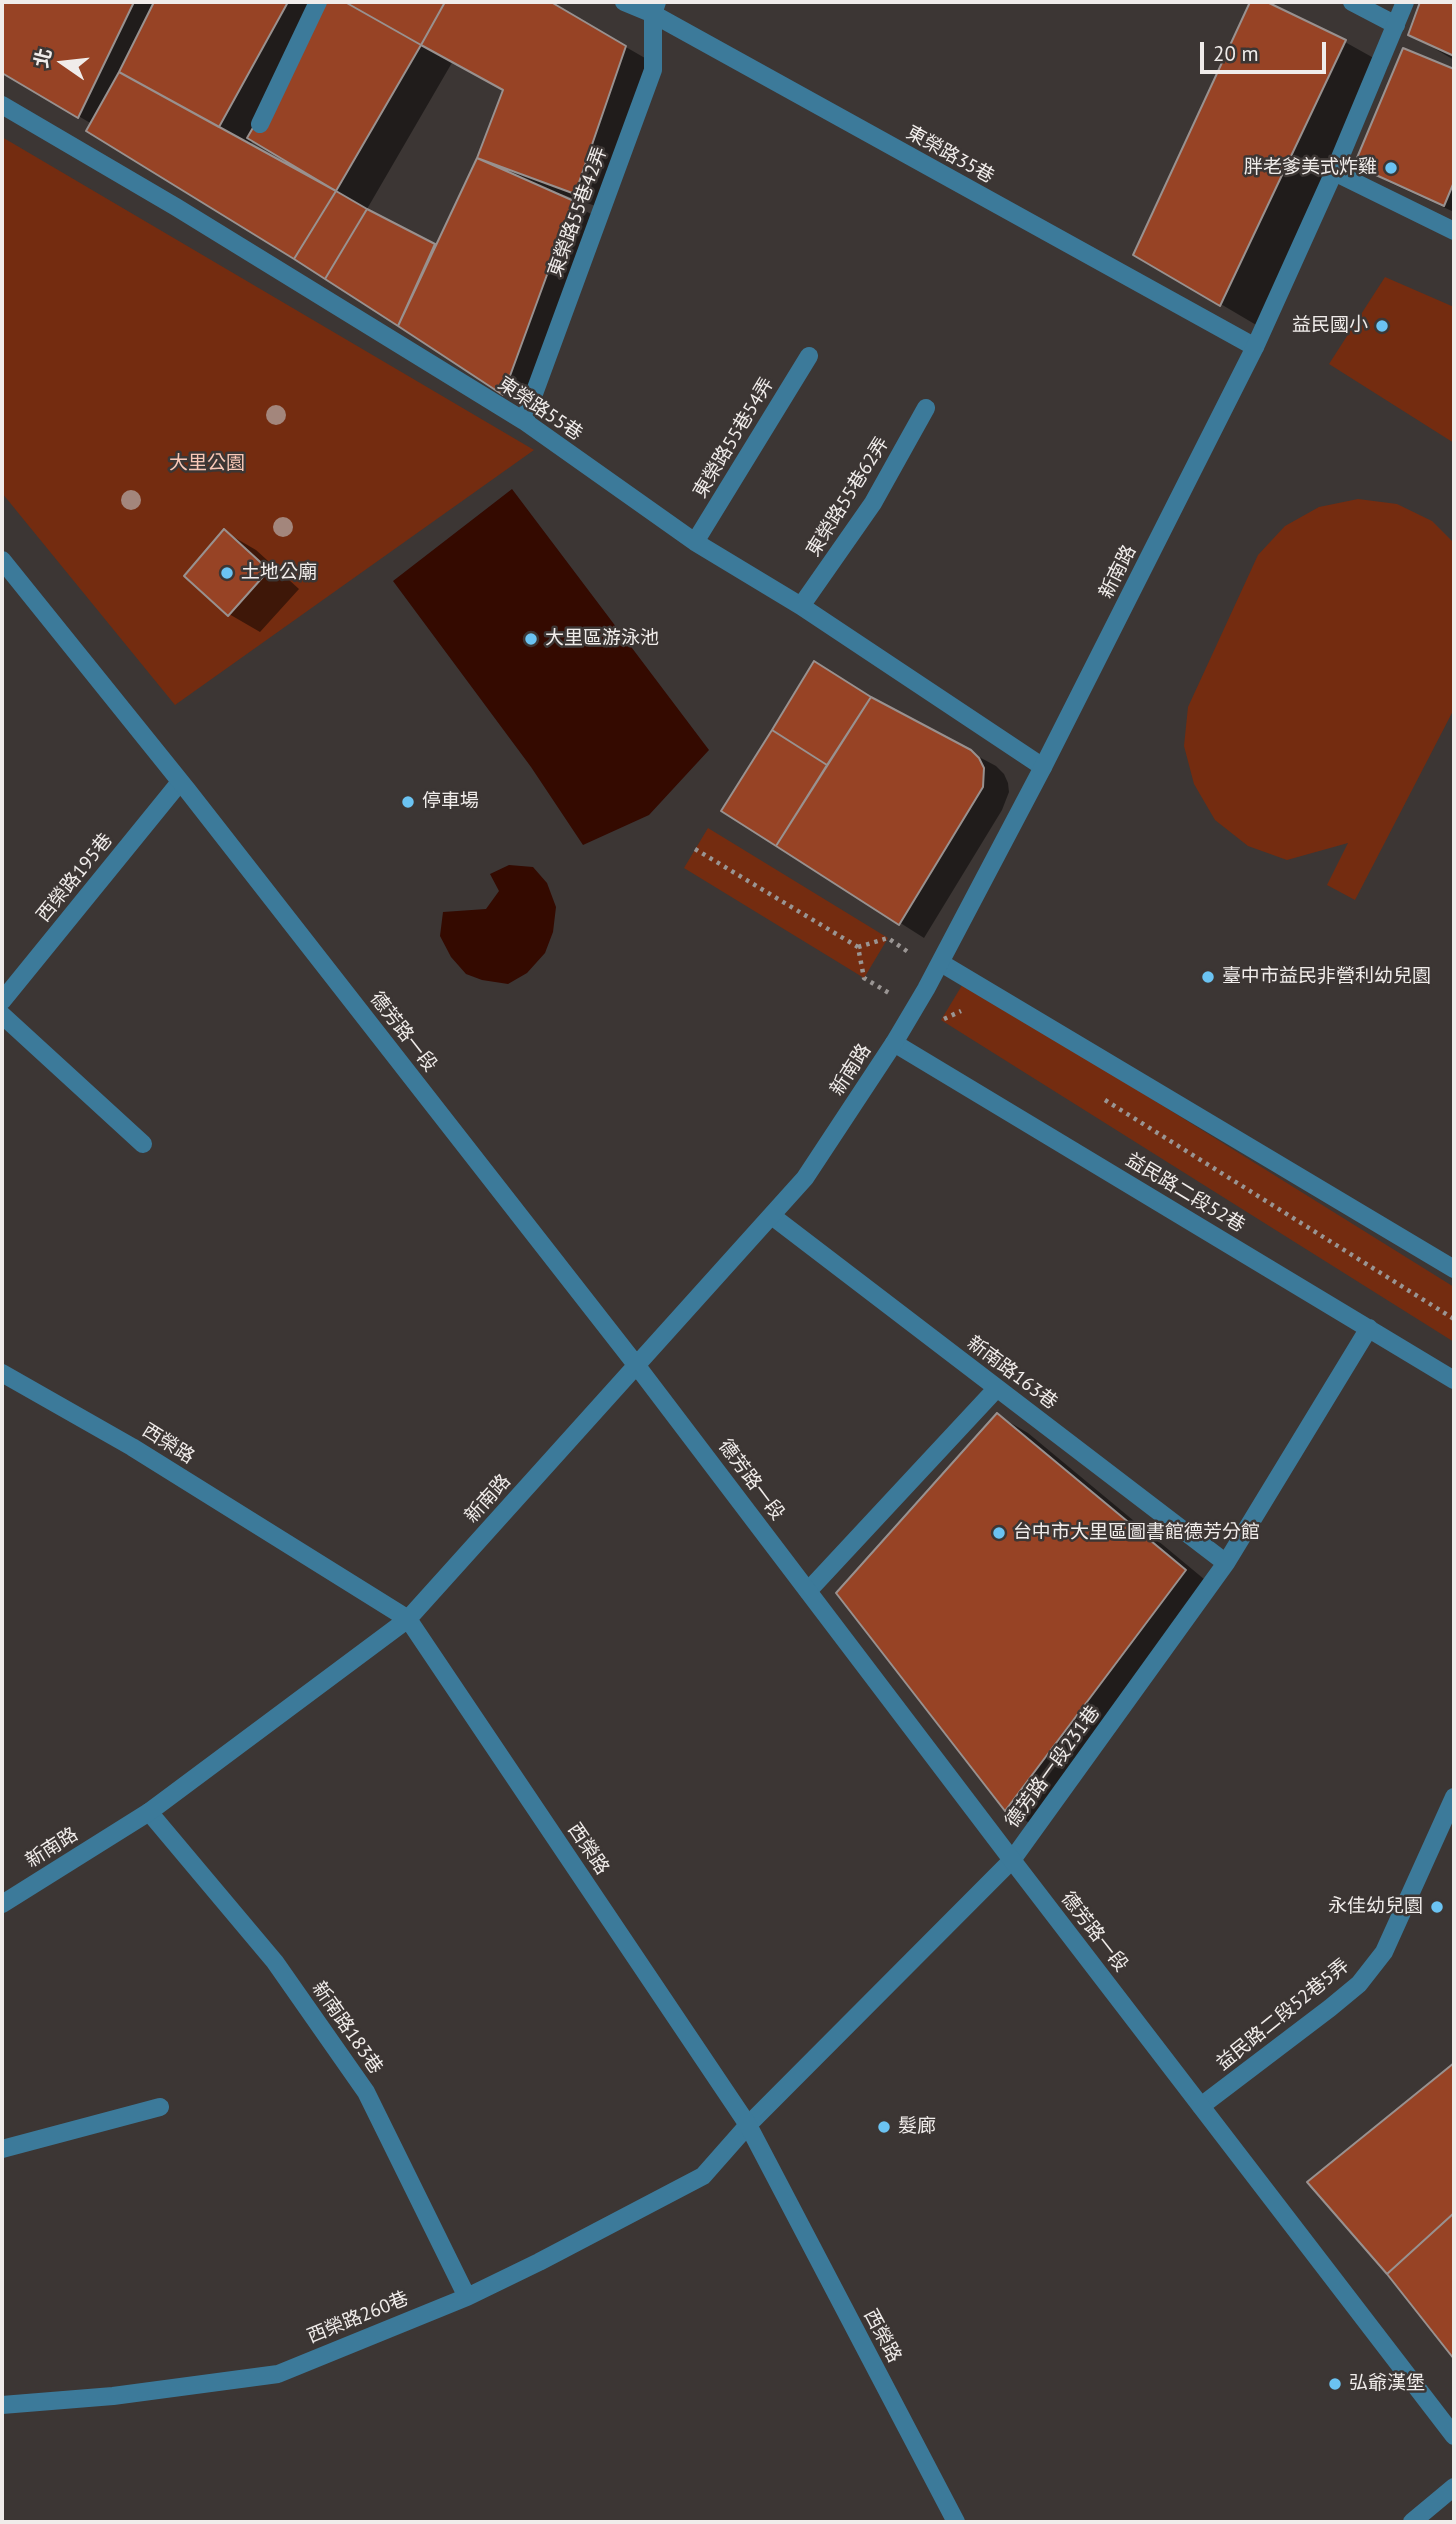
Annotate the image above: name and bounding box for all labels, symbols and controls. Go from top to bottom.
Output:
north arrow [28,28,98,98]
scale bar [1204,28,1330,72]
text: 20 m [1213,40,1259,67]
text: 北 [29,46,57,70]
street label: 東榮路35巷 [902,122,998,188]
street label: 東榮路55巷42弄 [544,144,612,280]
place label: 胖老爹美式炸雞 [1244,157,1377,179]
marker: 胖老爹美式炸雞 [1383,160,1399,176]
place label: 益民國小 [1292,315,1368,337]
marker: 益民國小 [1374,318,1390,334]
street label: 東榮路55巷 [494,373,586,445]
street label: 東榮路55巷54弄 [689,374,779,502]
street label: 東榮路55巷62弄 [802,433,894,561]
park label: 大里公園 [169,453,245,475]
street label: 新南路 [1095,541,1141,603]
place label: 土地公廟 [241,562,317,584]
marker: 土地公廟 [219,565,235,581]
place label: 大里區游泳池 [545,628,659,650]
marker: 大里區游泳池 [523,631,539,647]
place label: 停車場 [422,791,479,813]
marker: 停車場 [400,794,416,810]
street label: 西榮路195巷 [32,829,118,927]
place label: 臺中市益民非營利幼兒園 [1222,966,1431,988]
marker: 臺中市益民非營利幼兒園 [1200,969,1216,985]
street label: 德芳路一段 [365,988,441,1076]
street label: 新南路 [826,1040,876,1100]
street label: 益民路二段52巷 [1121,1149,1249,1237]
street label: 新南路163巷 [962,1332,1062,1414]
street label: 西榮路 [138,1419,198,1469]
street label: 德芳路一段 [713,1435,789,1525]
street label: 新南路 [460,1470,516,1528]
place label: 台中市大里區圖書館德芳分館 [1013,1522,1260,1544]
marker: 台中市大里區圖書館德芳分館 [991,1525,1007,1541]
street label: 德芳路一段231巷 [1001,1702,1105,1832]
street label: 西榮路 [563,1819,613,1879]
street label: 新南路 [22,1823,82,1873]
street label: 德芳路一段 [1056,1888,1132,1976]
place label: 永佳幼兒園 [1328,1896,1423,1918]
marker: 永佳幼兒園 [1429,1899,1445,1915]
street label: 益民路二段52巷5弄 [1212,1955,1354,2075]
street label: 新南路183巷 [307,1978,387,2078]
place label: 髮廊 [898,2116,936,2138]
marker: 髮廊 [876,2119,892,2135]
street label: 西榮路260巷 [304,2287,412,2349]
street label: 西榮路 [859,2305,905,2367]
place label: 弘爺漢堡 [1349,2373,1425,2395]
marker: 弘爺漢堡 [1327,2376,1343,2392]

